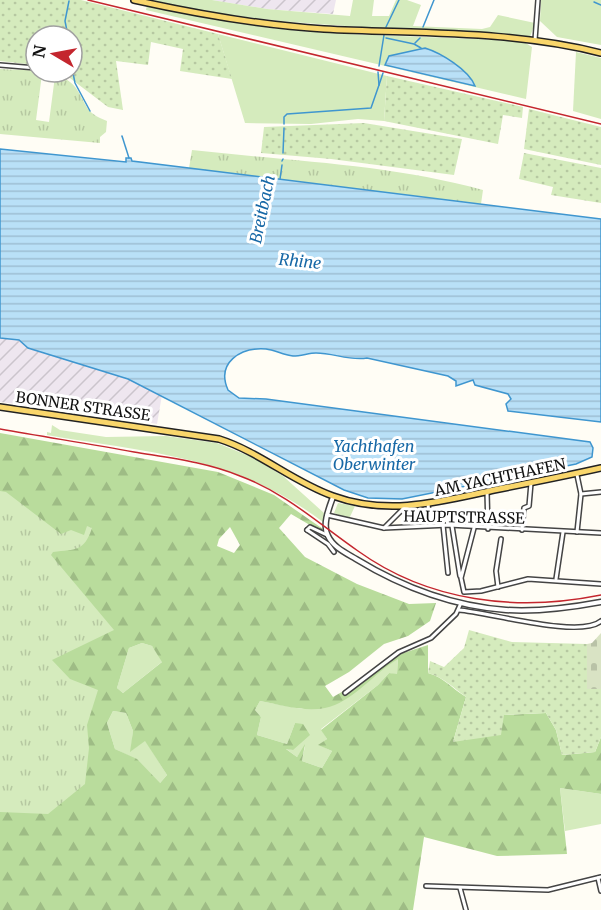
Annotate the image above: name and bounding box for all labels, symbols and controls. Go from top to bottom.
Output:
north arrow [24,24,84,84]
text: N [28,43,50,59]
water label: Breitbach [245,173,279,245]
water label: Rhine [278,249,322,273]
street label: BONNER STRASSE [14,387,152,425]
water label: Yachthafen Oberwinter [333,436,416,474]
street label: AM YACHTHAFEN [432,454,568,500]
street label: HAUPTSTRASSE [403,506,525,528]

